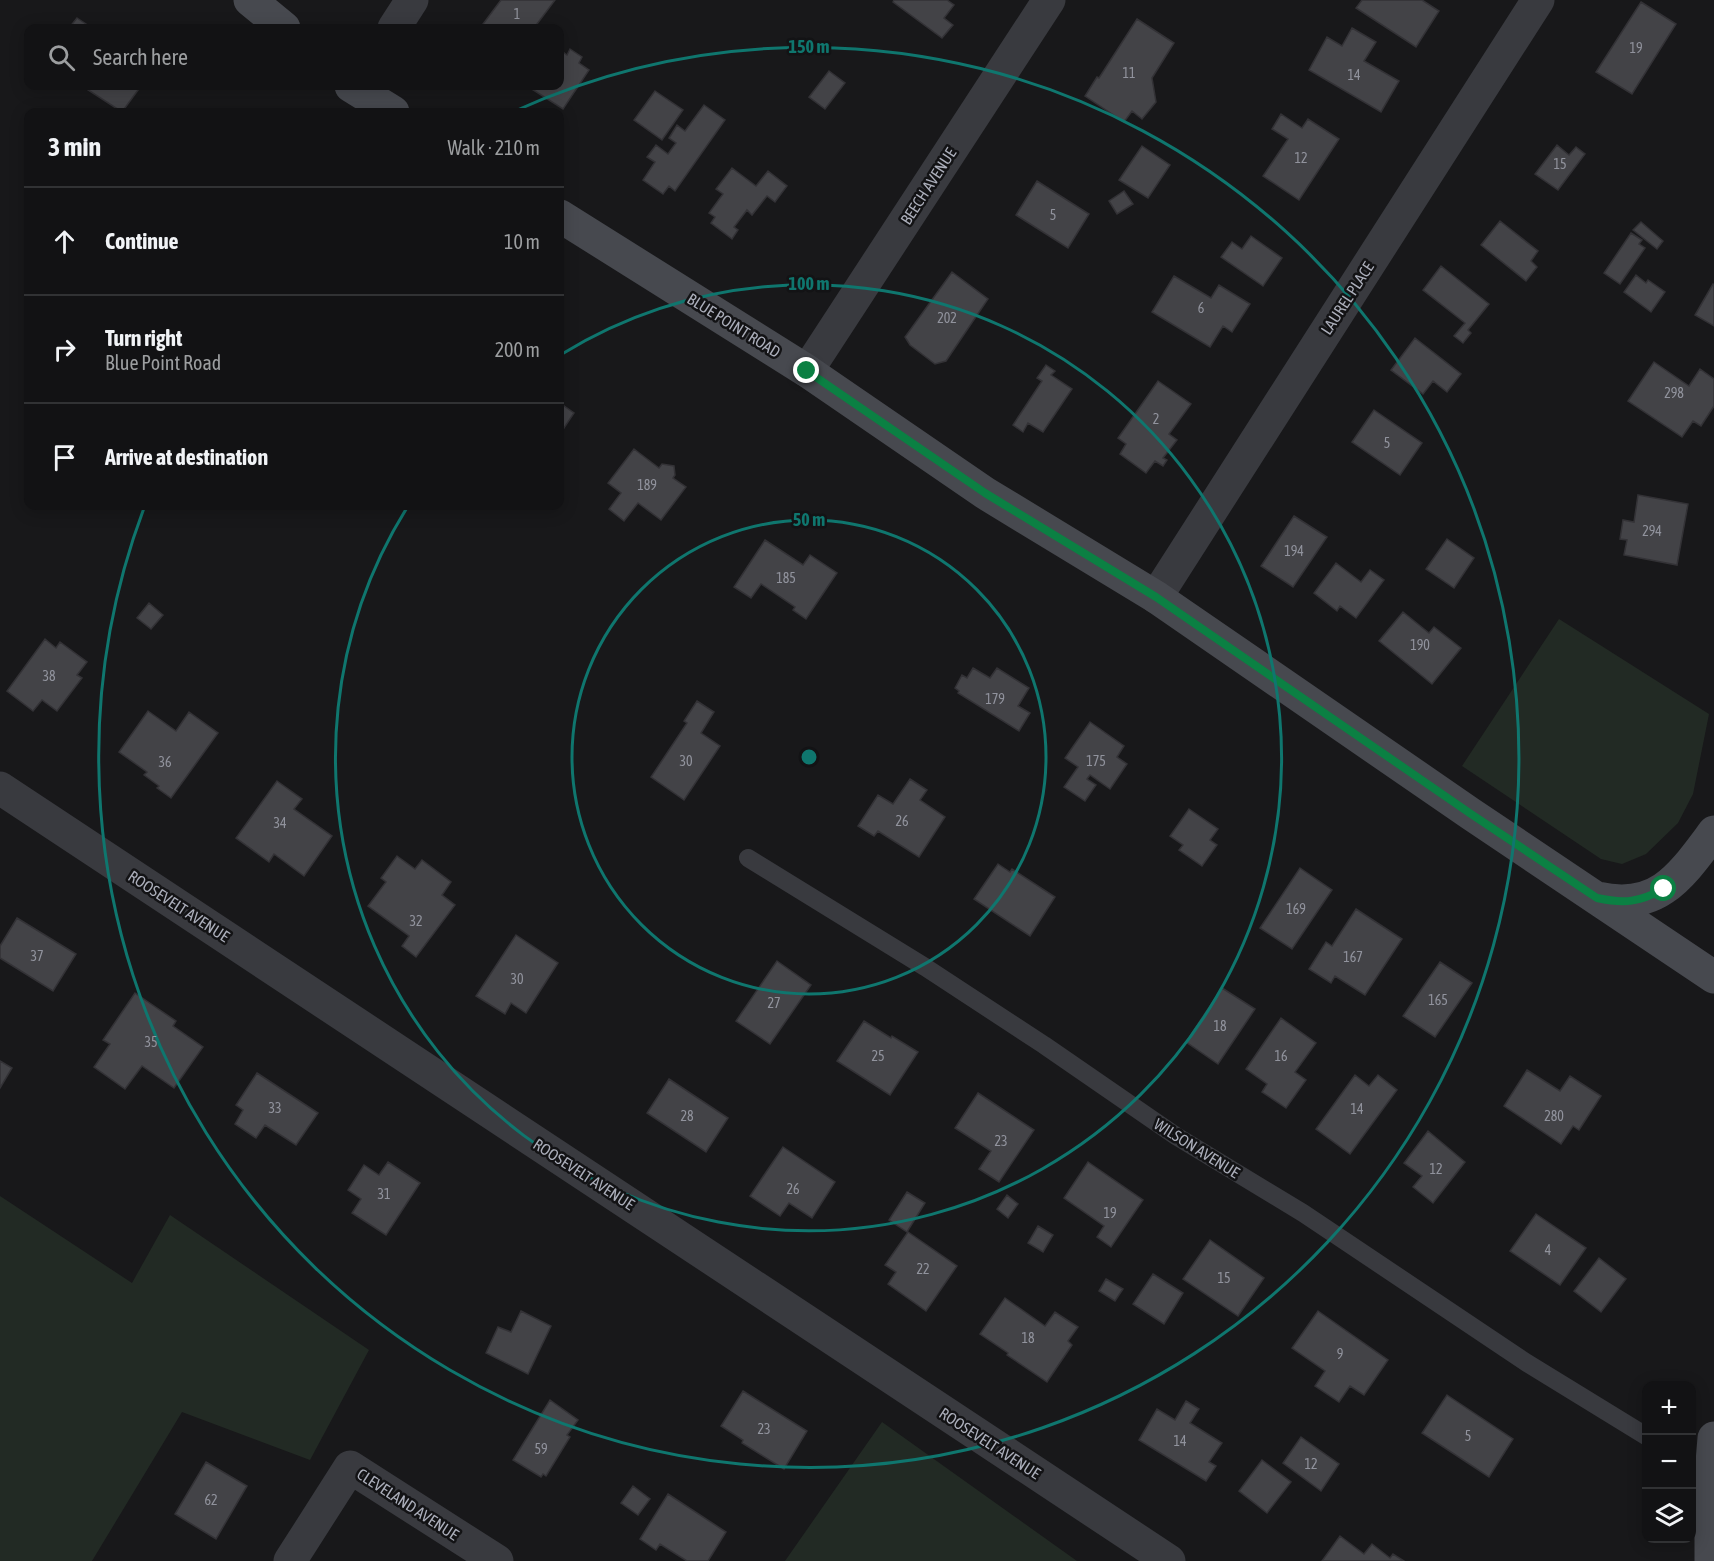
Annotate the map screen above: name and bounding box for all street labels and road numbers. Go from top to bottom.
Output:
street label: BEECH AVENUE [897,144,960,228]
street label: LAUREL PLACE [1317,258,1377,338]
street label: BLUE POINT ROAD [684,289,784,361]
street label: ROOSEVELT AVENUE [125,867,233,945]
street label: WILSON AVENUE [1151,1115,1243,1182]
street label: ROOSEVELT AVENUE [530,1135,638,1213]
street label: ROOSEVELT AVENUE [936,1404,1044,1482]
street label: CLEVELAND AVENUE [354,1464,462,1544]

